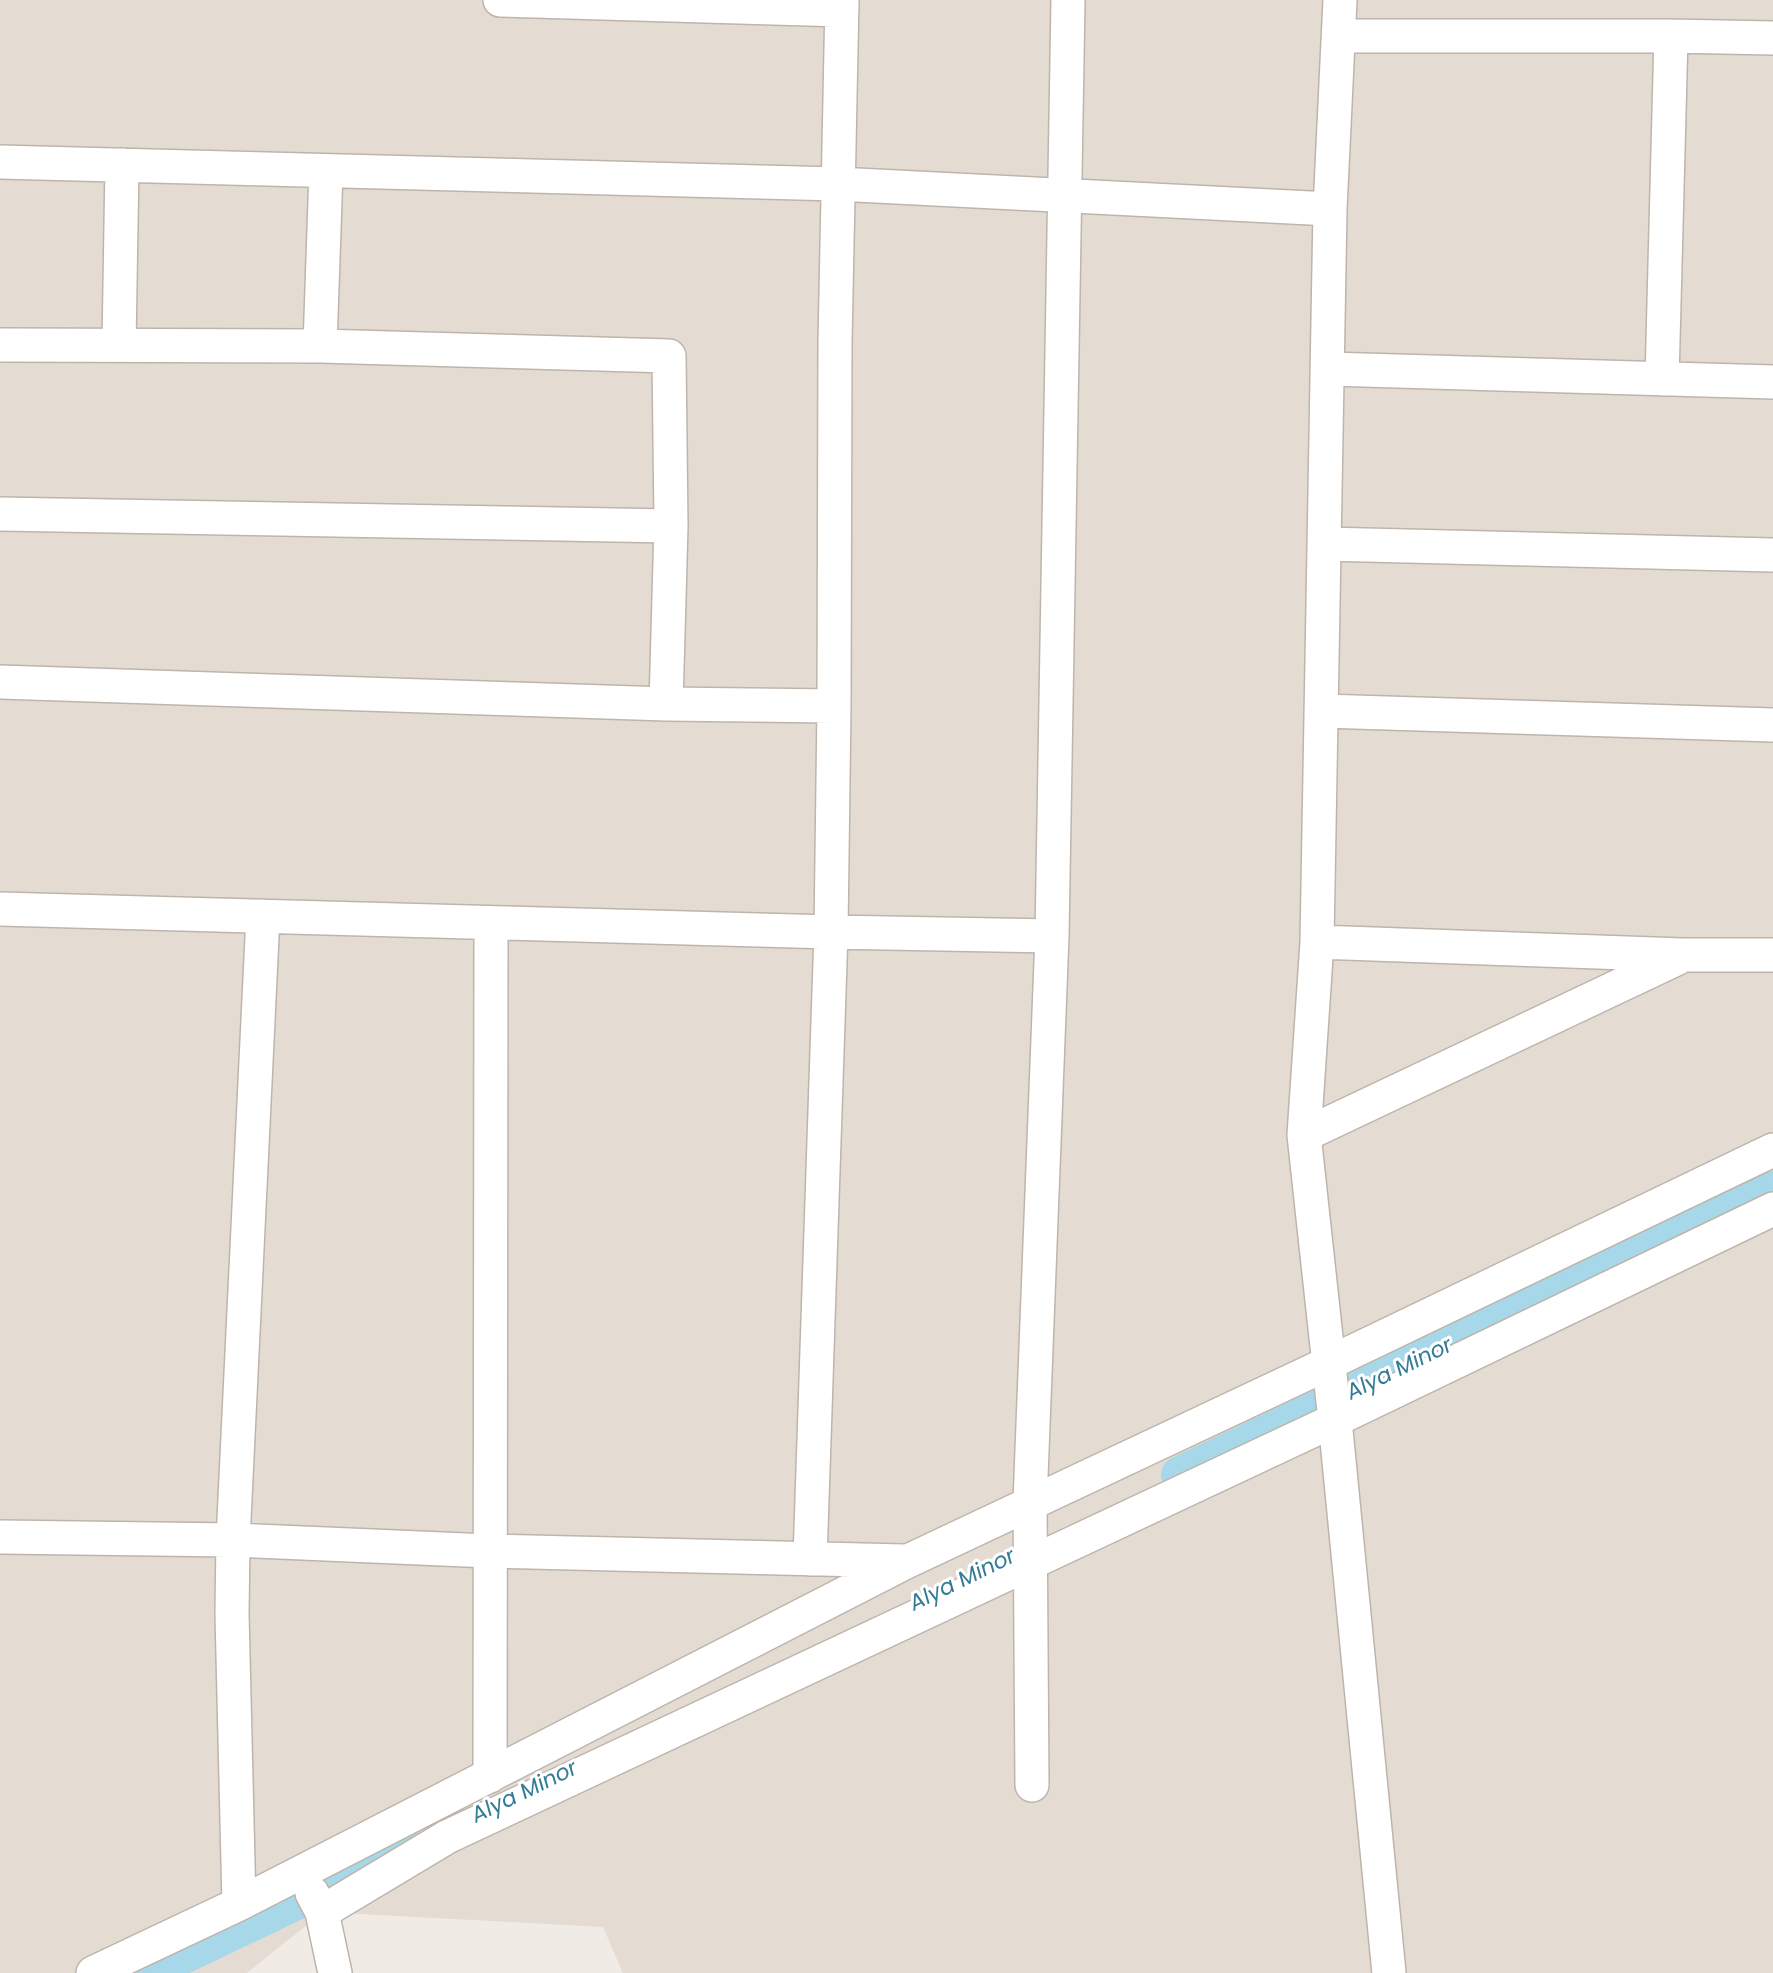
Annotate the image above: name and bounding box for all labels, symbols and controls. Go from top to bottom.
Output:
water label: Alya Minor [1343,1333,1457,1407]
water label: Alya Minor [906,1544,1020,1618]
water label: Alya Minor [468,1756,582,1830]

